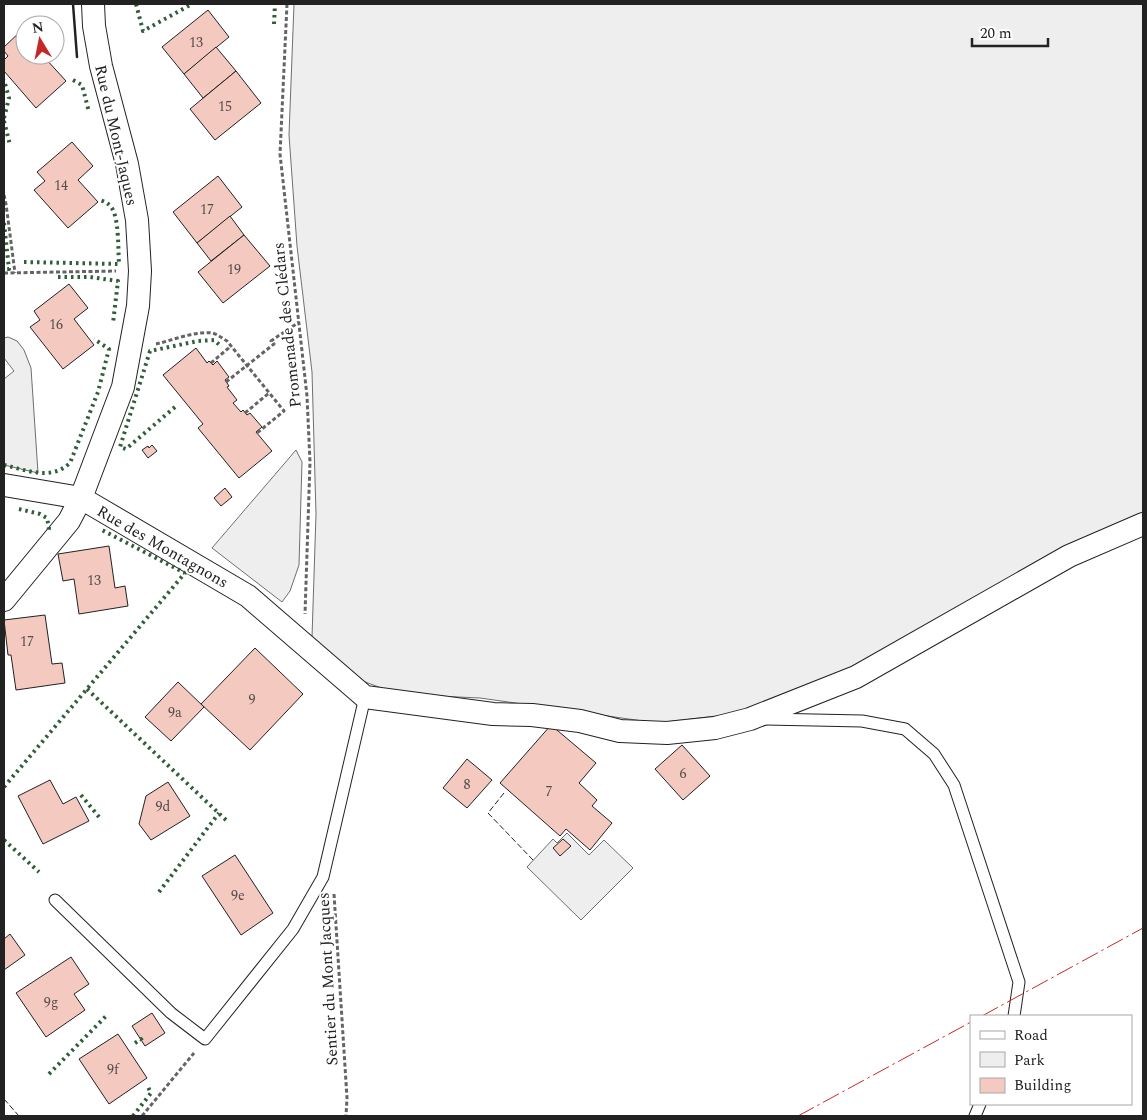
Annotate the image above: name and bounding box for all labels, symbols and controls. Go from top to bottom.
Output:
north arrow [15,15,65,65]
scale bar [972,15,1048,47]
text: N [30,16,45,39]
text: 20 m [980,22,1012,45]
house number: 13 [189,32,203,53]
street label: Rue du Mont-Jaques [88,62,144,208]
house number: 15 [218,96,232,117]
house number: 14 [54,175,68,196]
house number: 17 [200,199,214,220]
street label: Promenade des Clédars [266,241,308,409]
house number: 19 [227,259,241,280]
house number: 16 [49,314,63,335]
street label: Rue des Montagnons [92,499,233,594]
house number: 13 [87,570,101,591]
house number: 17 [20,631,34,652]
house number: 9 [249,689,256,710]
house number: 9a [168,702,182,723]
house number: 6 [680,763,687,784]
house number: 8 [464,774,471,795]
house number: 7 [546,781,553,802]
house number: 9d [156,796,171,817]
house number: 9e [231,885,245,906]
street label: Sentier du Mont Jacques [311,892,345,1066]
house number: 9g [44,992,58,1013]
legend [970,1015,1132,1105]
text: Road [1014,1024,1048,1047]
text: Park [1014,1049,1045,1072]
house number: 9f [107,1059,120,1080]
text: Building [1014,1074,1071,1097]

